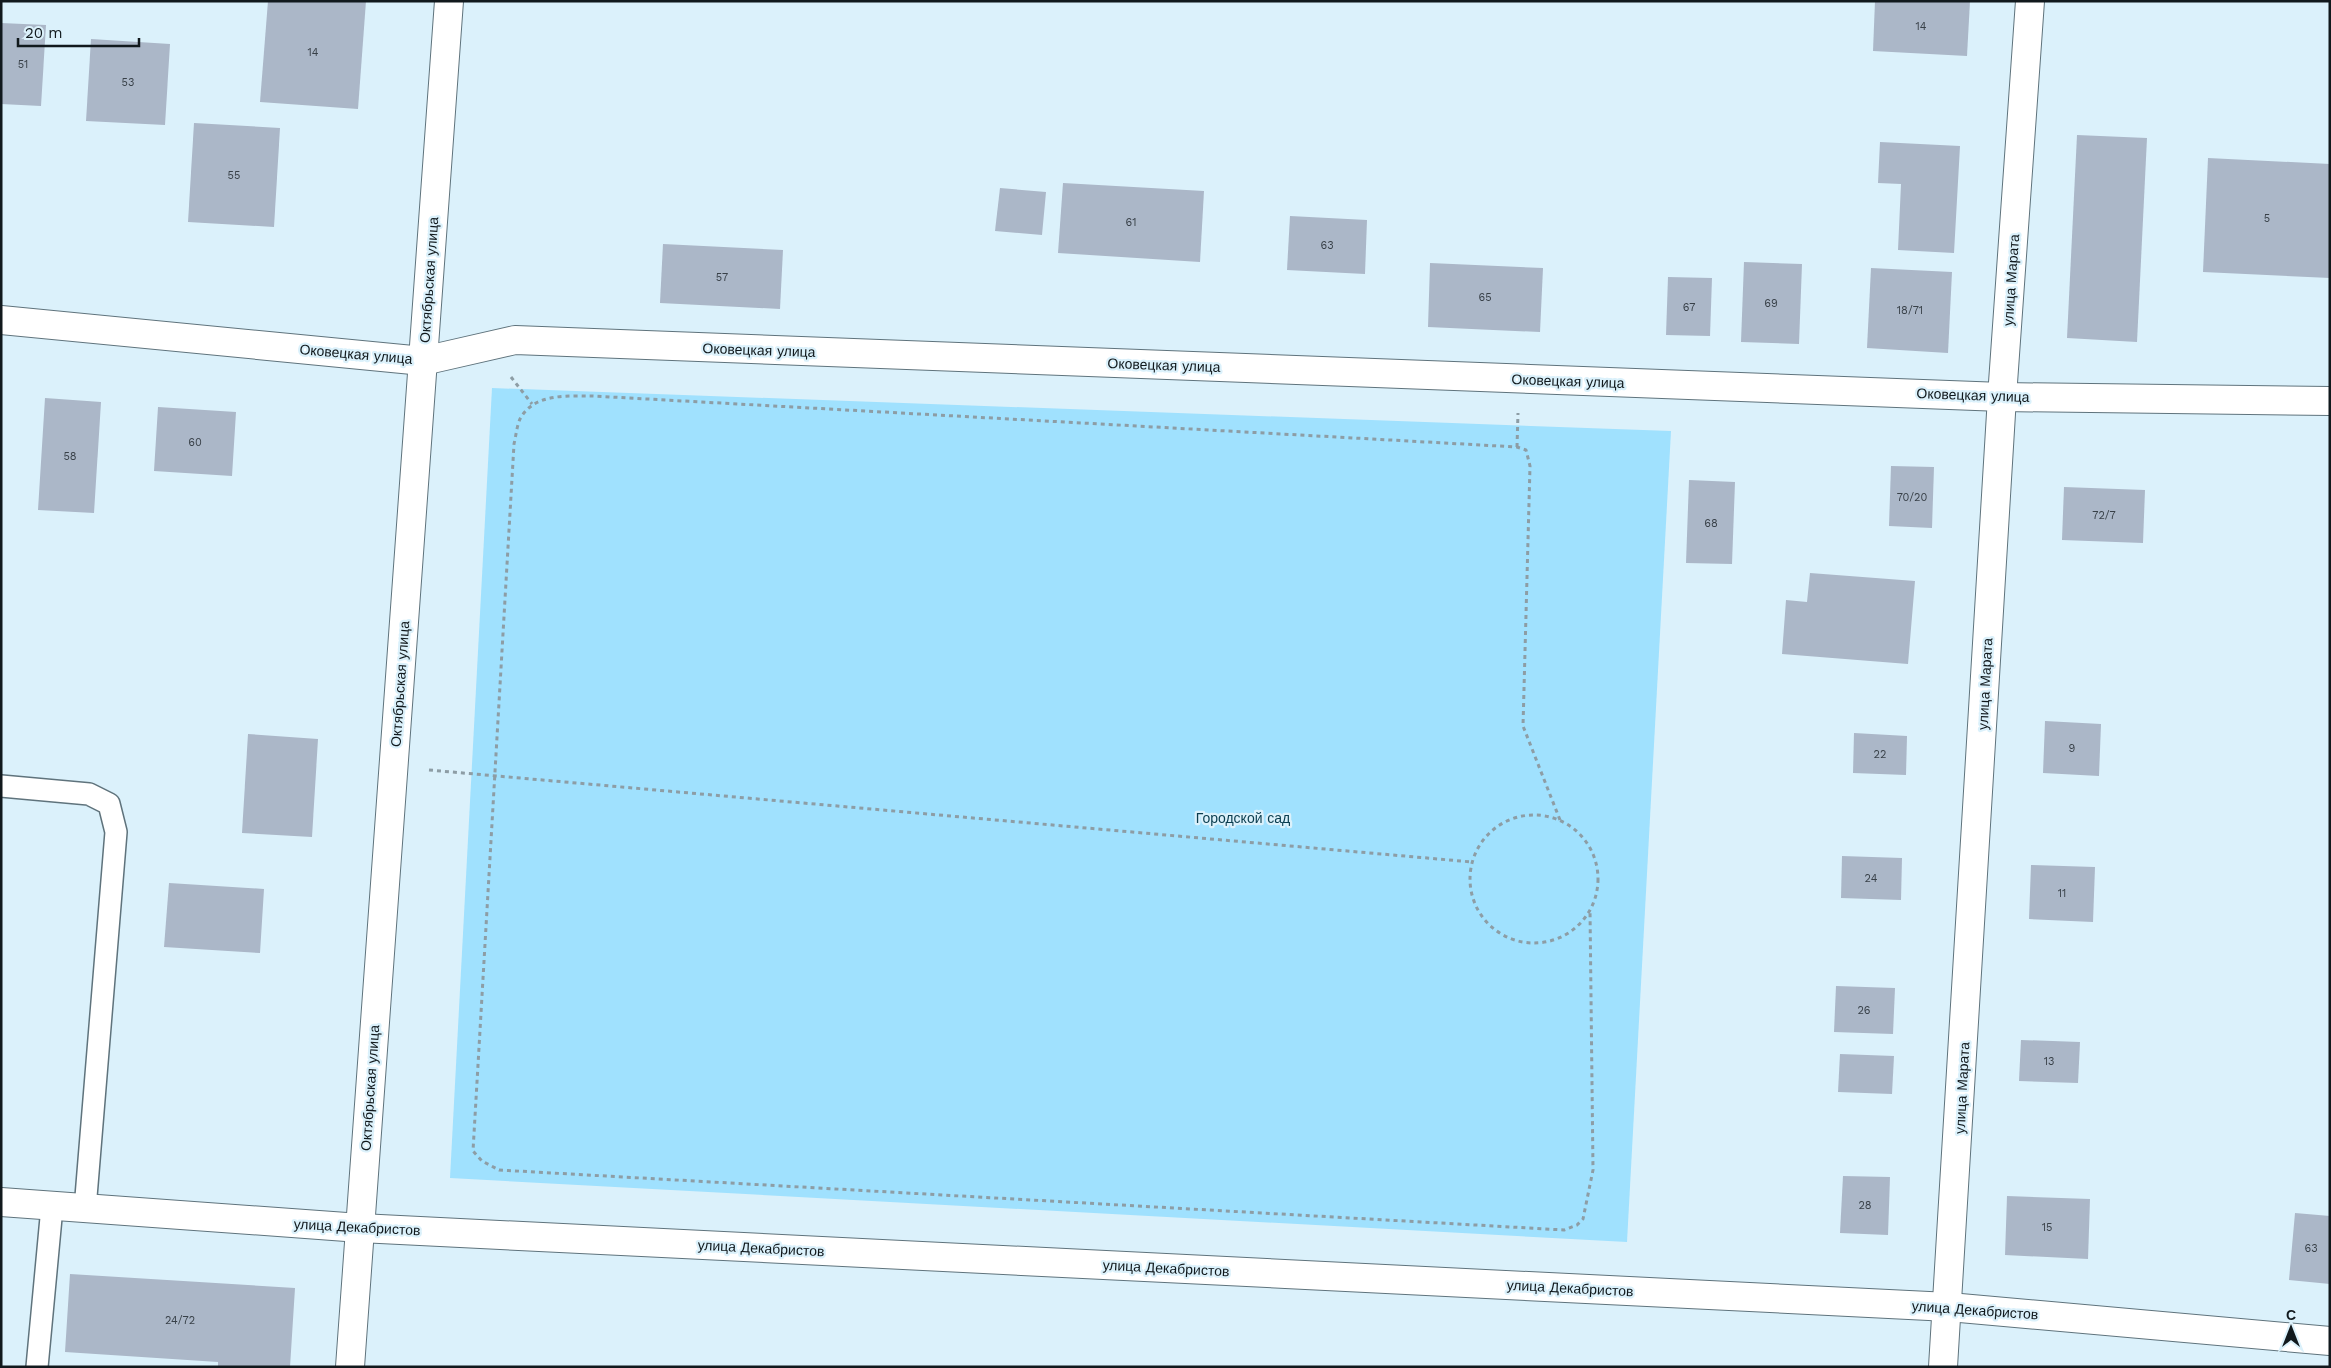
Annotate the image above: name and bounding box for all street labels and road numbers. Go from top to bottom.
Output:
street label: Октябрьская улица [417,216,441,344]
street label: улица Марата [2000,233,2022,327]
street label: Оковецкая улица [702,340,816,360]
street label: Оковецкая улица [299,341,413,367]
street label: Оковецкая улица [1107,355,1221,375]
street label: Оковецкая улица [1511,371,1625,391]
street label: Оковецкая улица [1916,385,2030,405]
street label: Октябрьская улица [388,620,412,748]
street label: улица Марата [1975,637,1995,730]
street label: Октябрьская улица [358,1024,382,1152]
street label: улица Марата [1952,1041,1972,1134]
street label: улица Декабристов [293,1216,421,1238]
street label: улица Декабристов [697,1237,825,1259]
street label: улица Декабристов [1102,1257,1230,1279]
street label: улица Декабристов [1506,1277,1634,1299]
street label: улица Декабристов [1911,1298,2039,1322]

